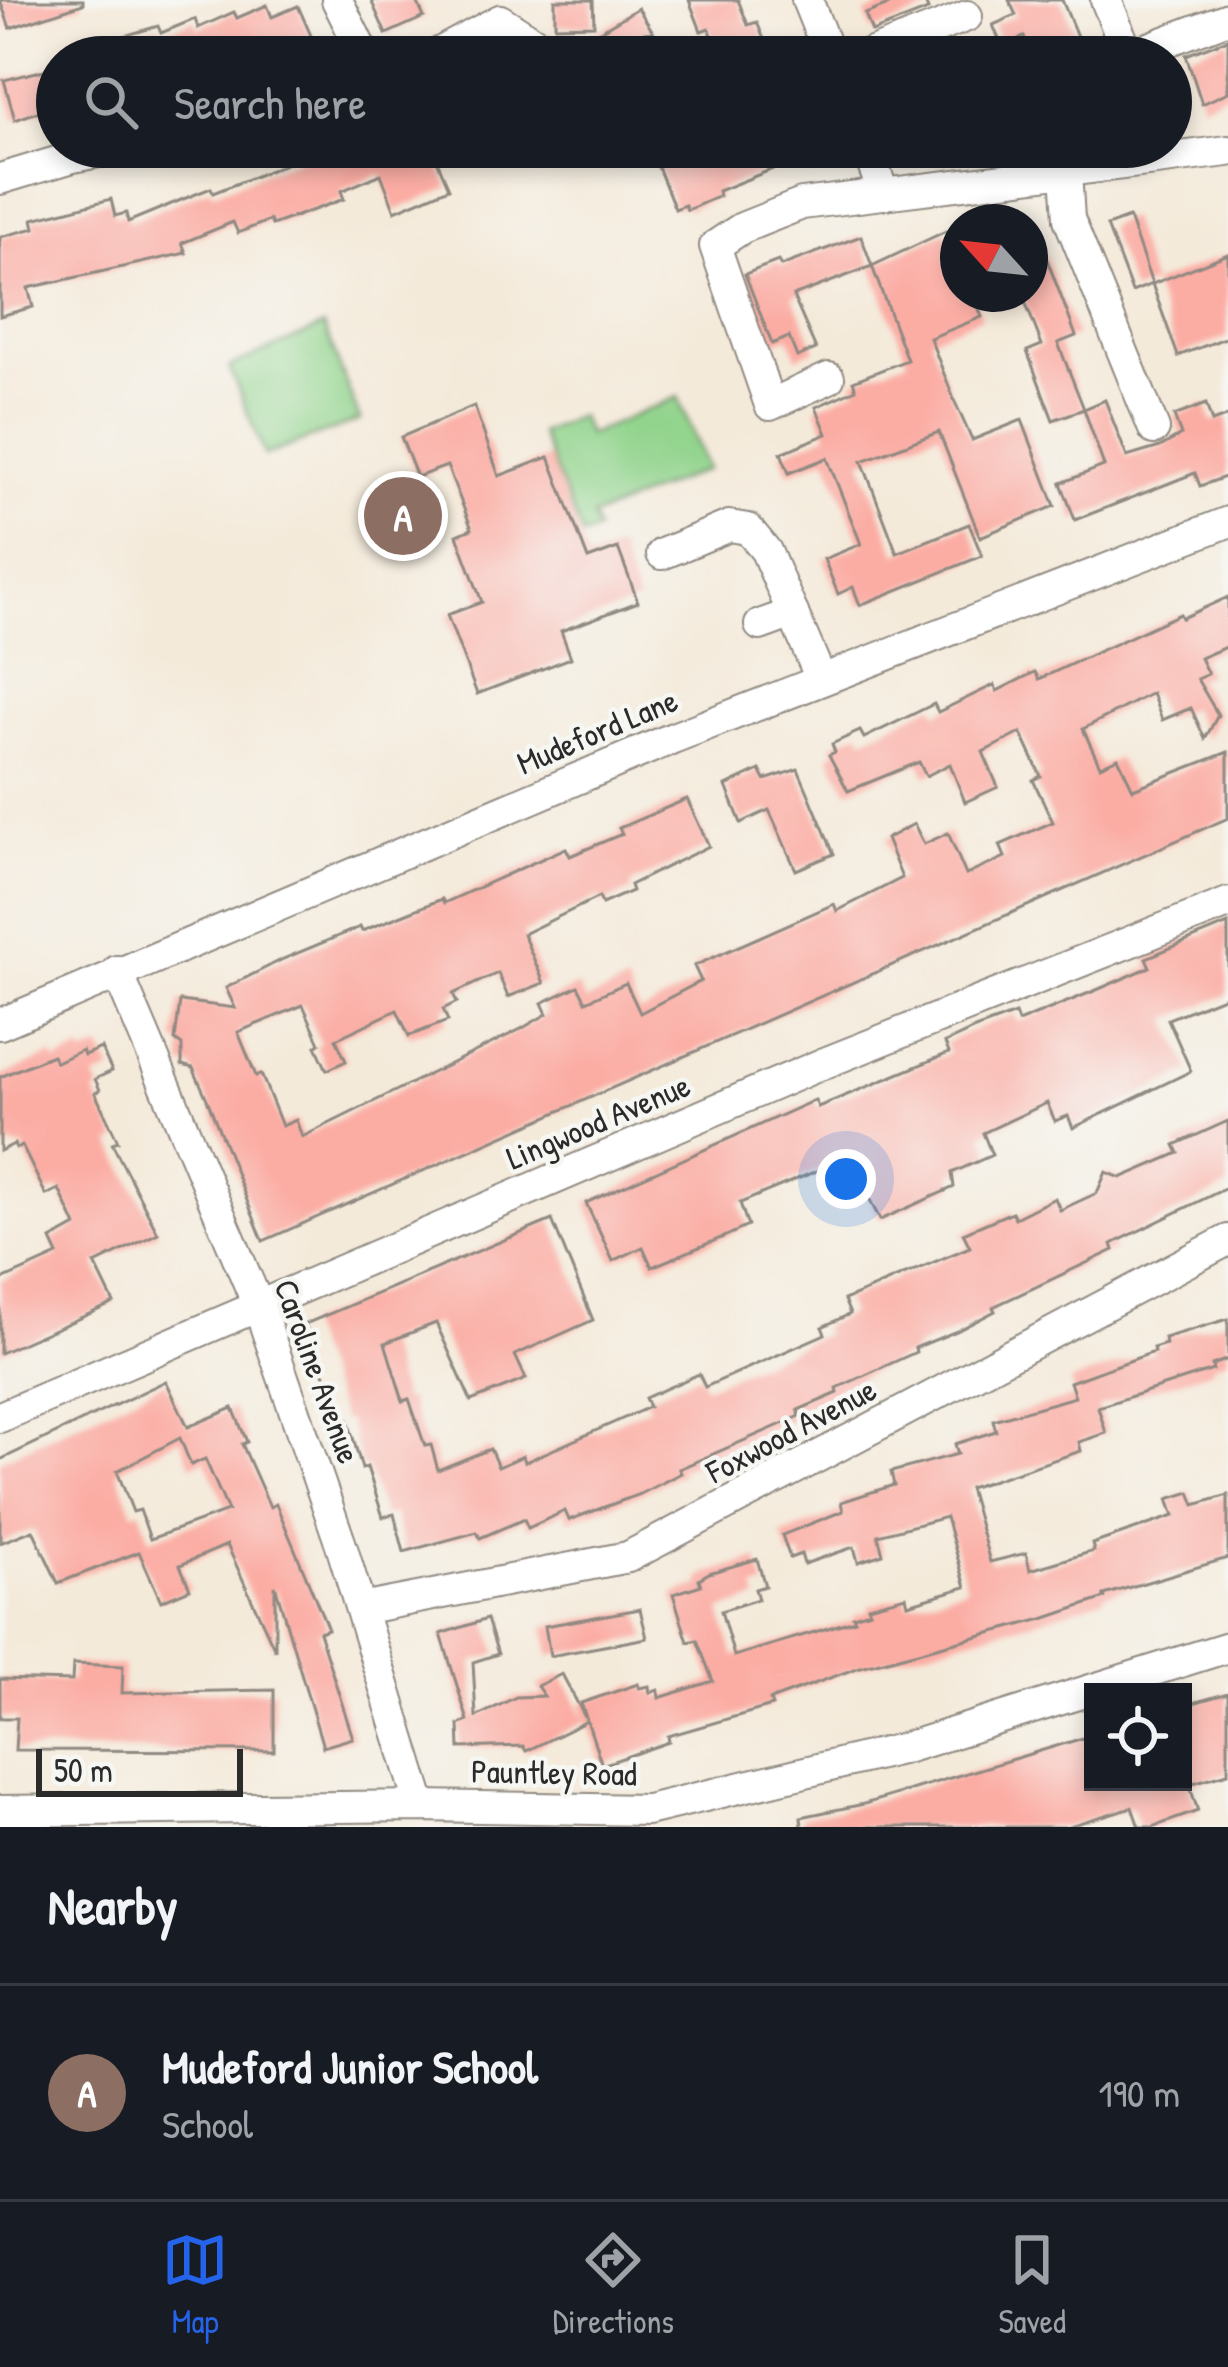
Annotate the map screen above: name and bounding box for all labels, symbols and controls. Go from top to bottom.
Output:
search box [36,36,1192,168]
icon: search [78,69,144,135]
text: Search here [174,72,366,133]
north arrow [940,204,1048,312]
pin: A [364,471,442,561]
street label: Mudeford Lane [510,677,684,785]
street label: Lingwood Avenue [500,1063,697,1180]
your location [816,1149,876,1209]
street label: Caroline Avenue [264,1273,372,1469]
street label: Foxwood Avenue [697,1367,884,1494]
map controls [1084,1683,1192,1791]
button: locate [1084,1683,1192,1791]
scale bar [36,1743,243,1796]
text: 50 m [54,1748,113,1792]
street label: Pauntley Road [471,1749,637,1796]
text: Nearby [48,1871,178,1940]
text: Mudeford Junior School [162,2036,538,2097]
text: A [77,2066,97,2119]
text: 190 m [1099,2066,1180,2119]
text: School [162,2097,253,2150]
tab: Map [162,2227,228,2343]
tab: Directions [553,2227,674,2343]
tab: Saved [998,2227,1066,2343]

